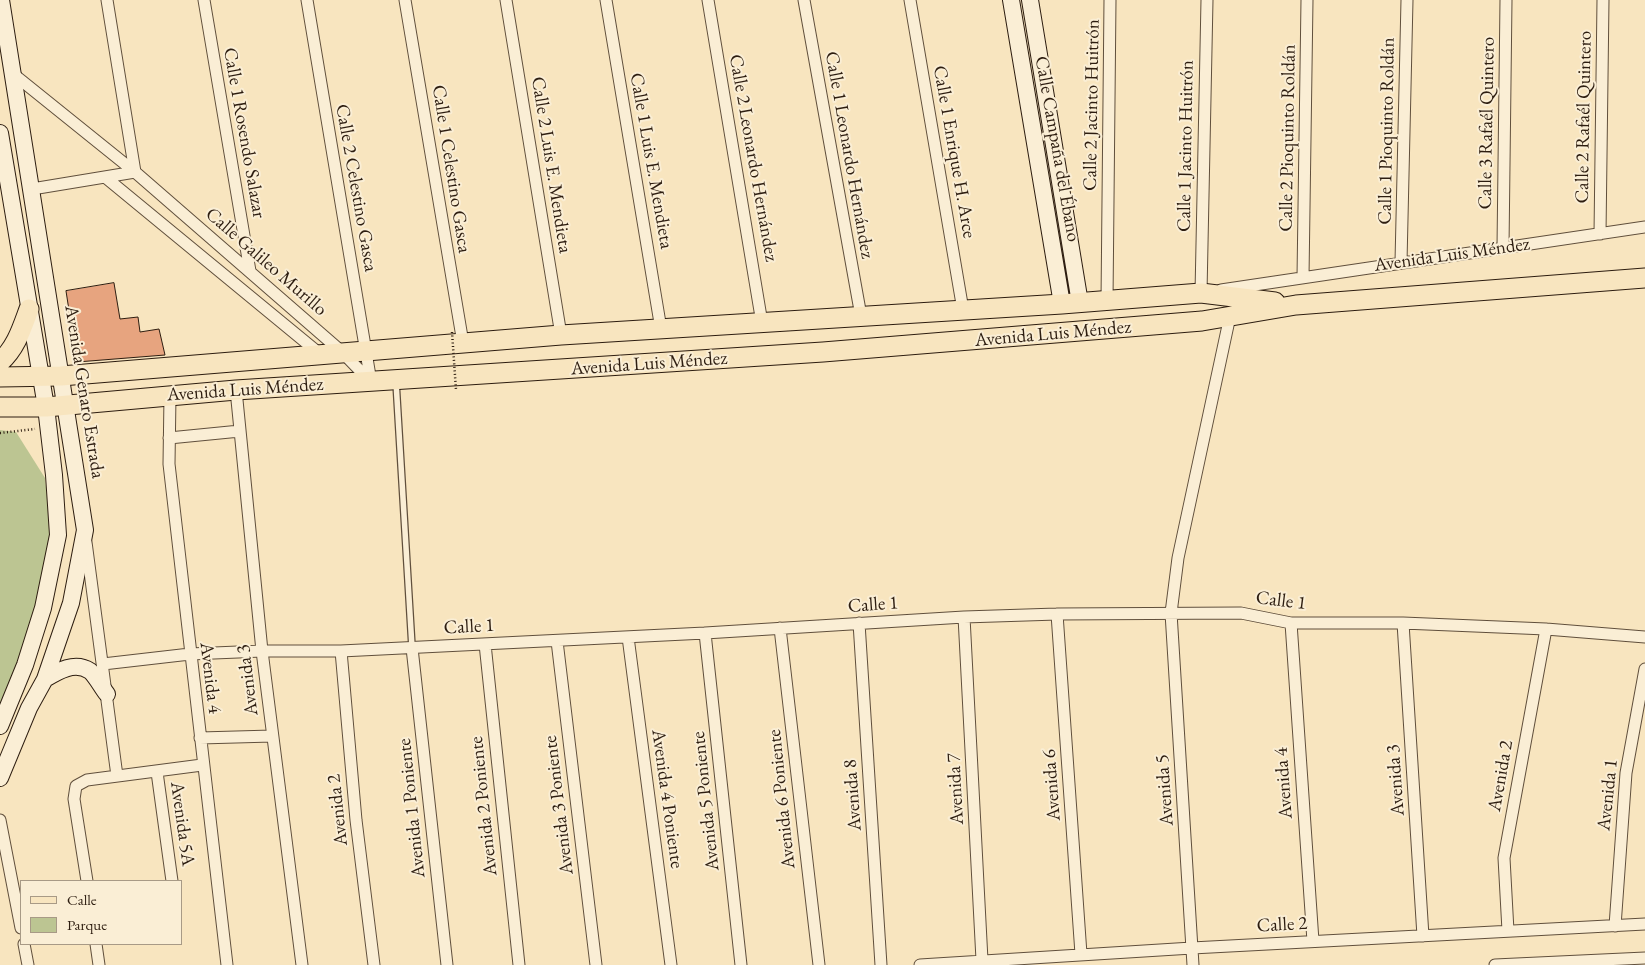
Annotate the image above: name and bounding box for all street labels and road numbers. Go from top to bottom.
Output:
street label: Calle 2 Jacinto Huitrón [1079,19,1105,191]
street label: Calle 2 Rafaél Quintero [1571,30,1597,204]
street label: Calle 3 Rafaél Quintero [1474,36,1500,210]
street label: Calle 1 Pioquinto Roldán [1374,37,1400,225]
street label: Calle 2 Pioquinto Roldán [1275,44,1301,232]
street label: Calle 1 Rosendo Salazar [218,46,270,220]
street label: Calle 1 Leonardo Hernández [820,50,878,260]
street label: Calle 2 Leonardo Hernández [724,53,782,263]
street label: Calle Campaña del Ébano [1029,54,1085,244]
street label: Calle 1 Jacinto Huitrón [1173,60,1199,232]
street label: Calle 1 Enrique H. Arce [928,64,980,240]
street label: Calle 1 Luis E. Mendieta [624,71,678,251]
street label: Calle 2 Luis E. Mendieta [526,75,576,255]
street label: Calle 1 Celestino Gasca [426,83,476,255]
street label: Calle 2 Celestino Gasca [330,102,382,274]
street label: Calle Galileo Murillo [201,203,331,321]
street label: Avenida Luis Méndez [1373,233,1531,277]
street label: Avenida Genaro Estrada [59,304,109,480]
street label: Avenida Luis Méndez [974,316,1132,352]
street label: Avenida Luis Méndez [570,347,728,381]
street label: Avenida Luis Méndez [166,373,324,407]
street label: Calle 1 [1255,587,1307,615]
street label: Calle 1 [847,592,899,618]
street label: Calle 1 [443,614,495,640]
street label: Avenida 4 [194,641,226,715]
street label: Avenida 3 [232,643,264,717]
street label: Avenida 4 Poniente [646,728,688,870]
street label: Avenida 6 Poniente [763,728,801,870]
street label: Avenida 5 Poniente [687,730,725,872]
street label: Avenida 3 Poniente [539,734,579,876]
street label: Avenida 2 Poniente [465,735,503,877]
street label: Avenida 1 Poniente [393,737,431,879]
street label: Avenida 2 [1484,739,1518,813]
street label: Avenida 3 [1382,743,1410,817]
street label: Avenida 4 [1270,746,1298,820]
street label: Avenida 6 [1038,748,1066,822]
street label: Avenida 7 [943,753,969,825]
street label: Avenida 5 [1151,753,1179,827]
street label: Avenida 8 [839,758,867,832]
street label: Avenida 1 [1593,758,1623,832]
street label: Avenida 2 [323,773,353,847]
street label: Avenida 5A [165,780,199,868]
street label: Calle 2 [1256,912,1308,938]

